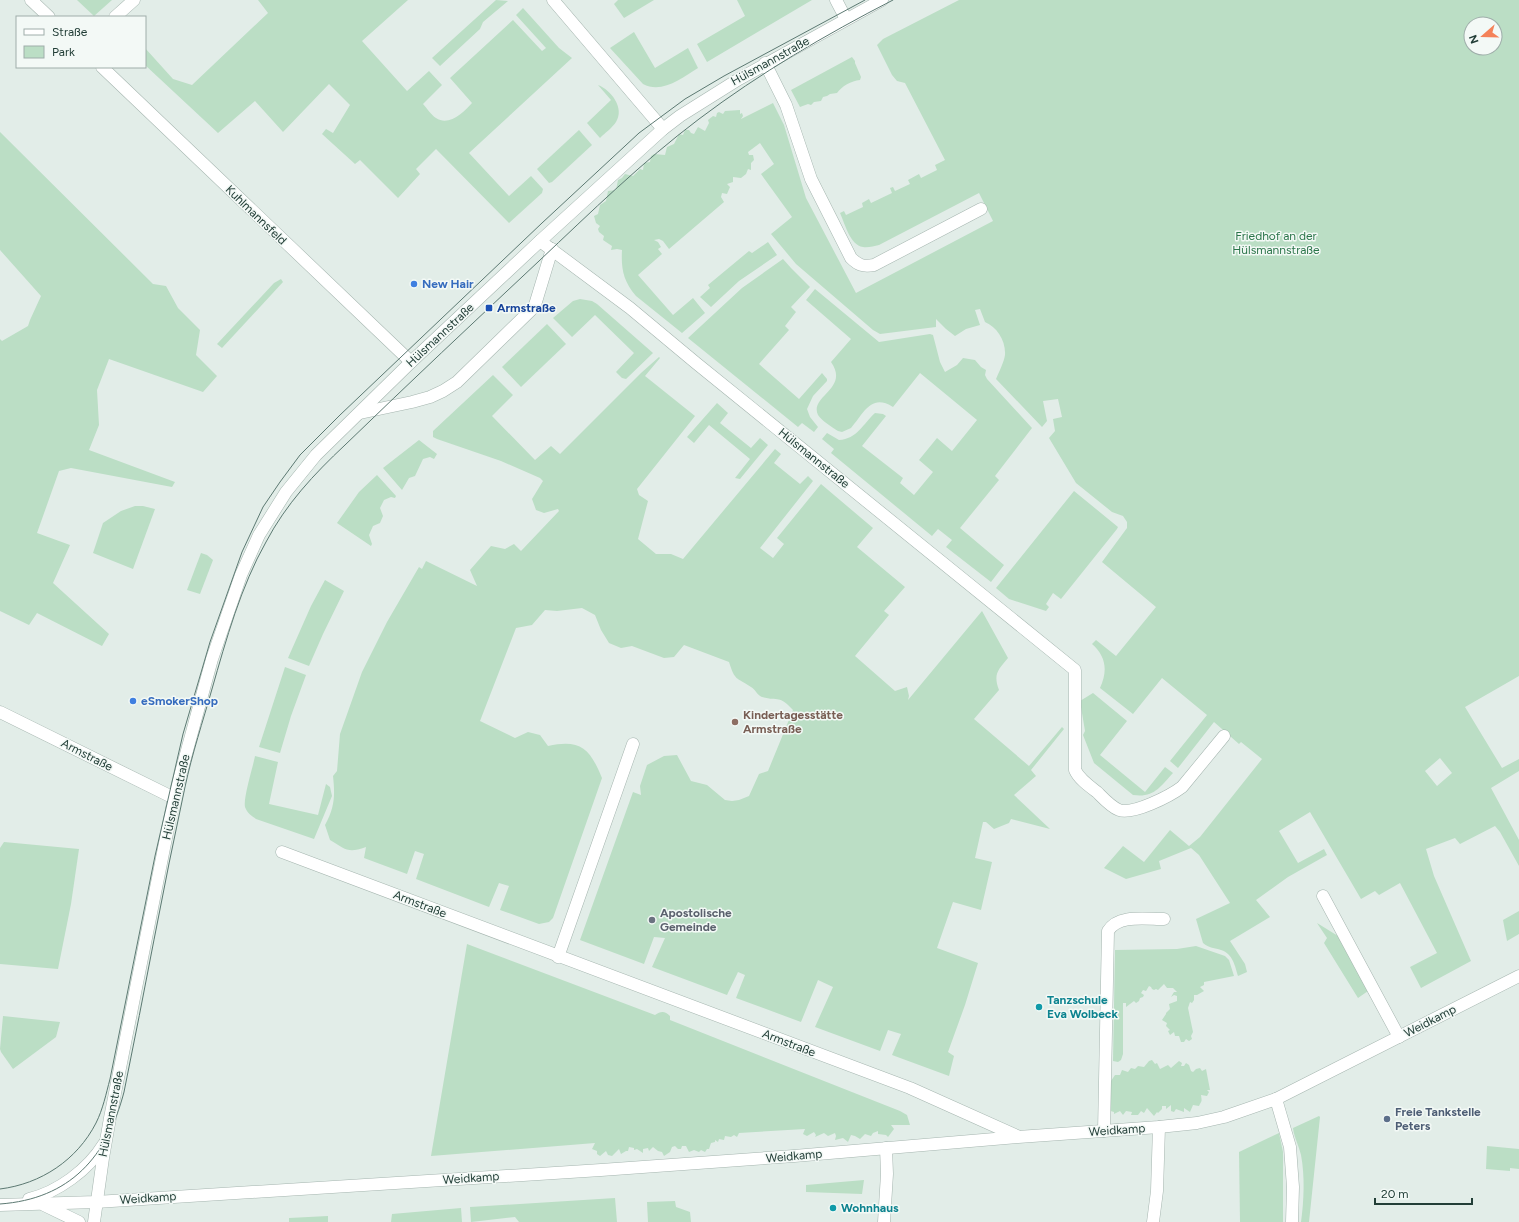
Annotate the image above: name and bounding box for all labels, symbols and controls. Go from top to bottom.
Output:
legend [16,16,146,68]
north arrow [1463,16,1503,56]
text: Straße [52,25,88,39]
text: N [1467,33,1482,45]
street label: Hülsmannstraße [728,34,812,88]
text: Park [52,45,75,59]
street label: Kuhlmannsfeld [223,182,289,248]
park label: Friedhof an der Hülsmannstraße [1232,229,1320,257]
place label: New Hair [422,277,474,291]
marker: New Hair [409,279,419,289]
street label: Hülsmannstraße [403,300,477,370]
place label: Armstraße [497,301,556,315]
marker: Armstraße [484,303,494,313]
street label: Hülsmannstraße [776,425,853,491]
place label: eSmokerShop [141,694,218,708]
marker: eSmokerShop [128,696,138,706]
place label: Kindertagesstätte Armstraße [743,708,843,736]
marker: Kindertagesstätte Armstraße [730,717,740,727]
street label: Armstraße [59,736,116,774]
street label: Hülsmannstraße [159,752,193,841]
street label: Armstraße [391,887,449,921]
place label: Apostolische Gemeinde [660,906,732,934]
marker: Apostolische Gemeinde [647,915,657,925]
place label: Tanzschule Eva Wolbeck [1047,993,1118,1021]
marker: Tanzschule Eva Wolbeck [1034,1002,1044,1012]
street label: Weidkamp [1402,1002,1458,1040]
street label: Armstraße [760,1026,818,1060]
street label: Hülsmannstraße [96,1069,126,1158]
place label: Freie Tankstelle Peters [1395,1105,1481,1133]
marker: Freie Tankstelle Peters [1382,1114,1392,1124]
street label: Weidkamp [1088,1121,1146,1139]
street label: Weidkamp [765,1147,823,1165]
street label: Weidkamp [442,1169,500,1187]
scale bar [1375,1180,1472,1206]
text: 20 m [1381,1187,1409,1201]
street label: Weidkamp [119,1189,177,1207]
place label: Wohnhaus [841,1201,899,1215]
marker: Wohnhaus [828,1203,838,1213]

